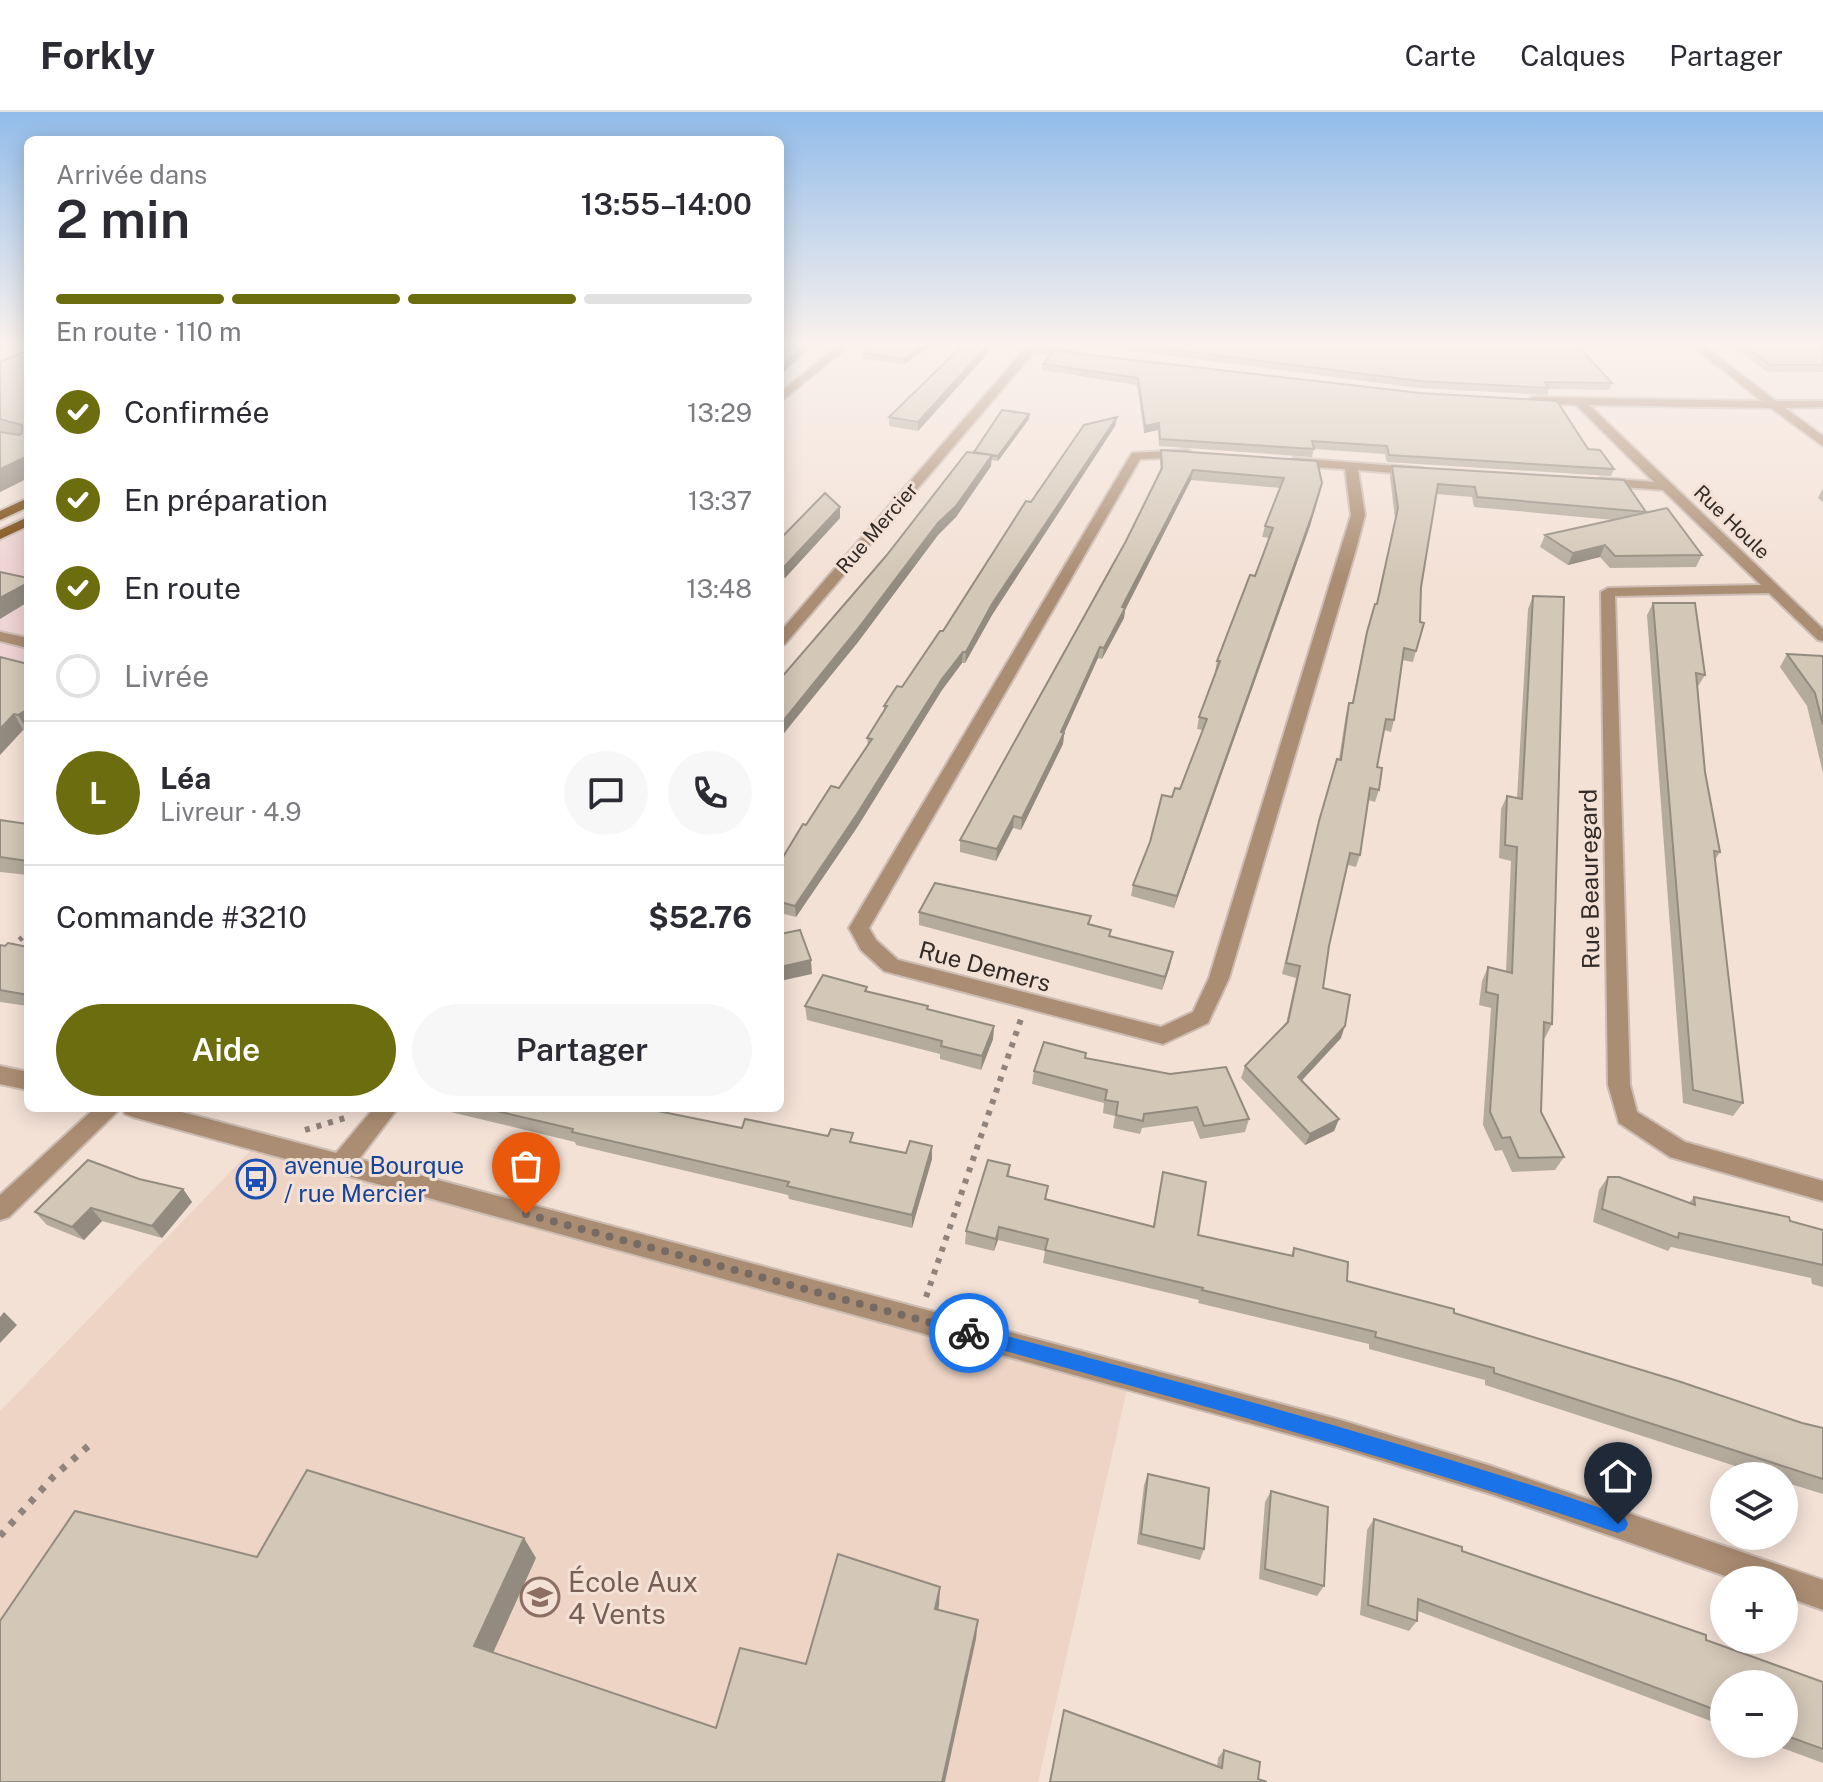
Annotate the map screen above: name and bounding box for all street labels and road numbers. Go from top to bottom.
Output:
street label: Rue Mercier [831,478,923,578]
street label: Rue Houle [1689,480,1775,564]
street label: Rue Beauregard [1573,789,1605,969]
street label: Rue Demers [916,935,1054,997]

